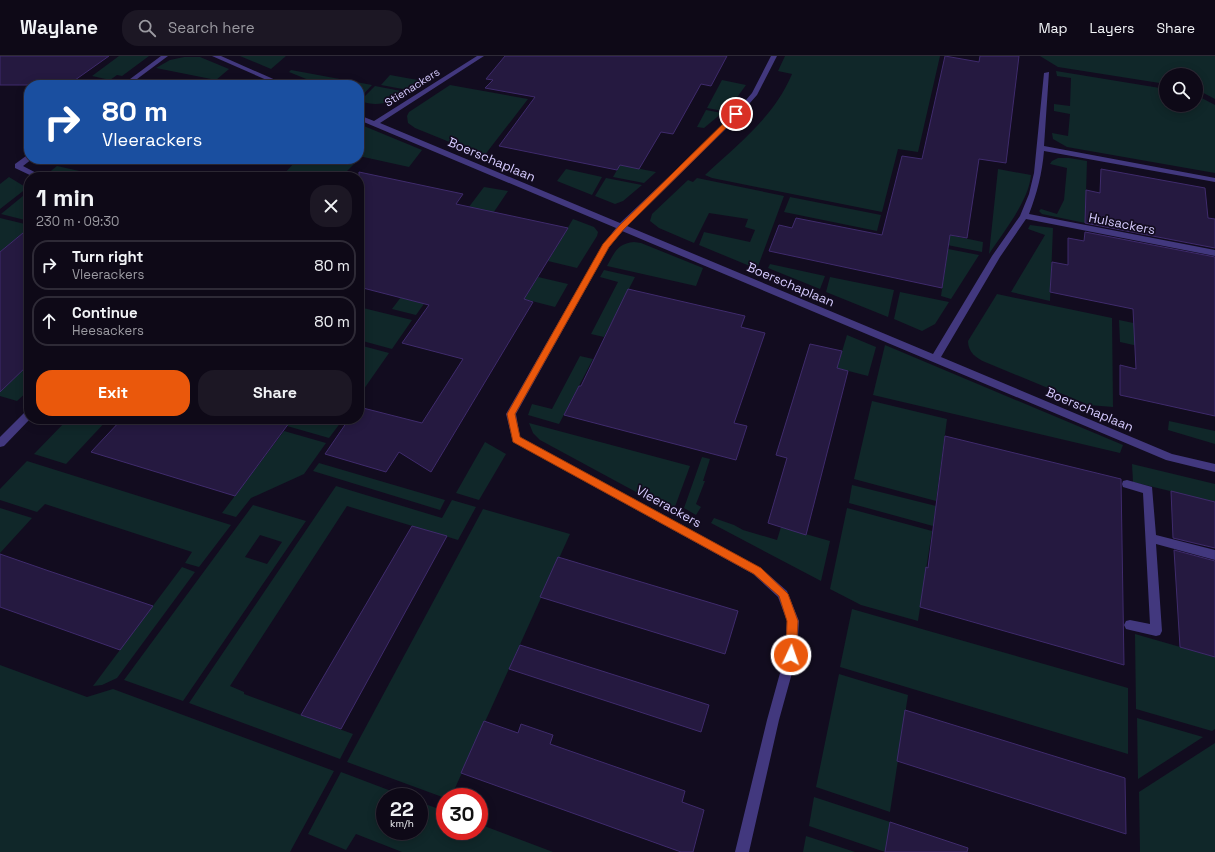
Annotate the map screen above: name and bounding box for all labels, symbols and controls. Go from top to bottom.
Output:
search box [122,10,402,46]
text: Waylane [20,15,98,40]
icon: search [136,17,158,39]
text: Search here [168,18,255,37]
text: Map [1038,19,1068,37]
text: Layers [1090,19,1134,37]
text: Share [1156,19,1195,37]
street label: Stienackers [382,64,442,109]
map controls [1159,68,1203,112]
button: search [1159,68,1203,112]
text: 80 m [102,93,168,129]
icon: right [36,96,88,148]
pin [719,97,753,131]
icon: arrive [725,103,747,125]
text: Vleerackers [102,128,202,151]
street label: Boerschaplaan [445,133,538,186]
text: 1 min [36,182,95,213]
button: close [310,185,352,227]
street label: Hulsackers [1087,209,1157,238]
text: 230 m · 09:30 [36,213,119,230]
text: Turn right [72,247,143,266]
icon: right [38,254,60,276]
text: 80 m [314,256,350,275]
street label: Boerschaplaan [744,258,837,311]
text: Vleerackers [72,266,144,283]
text: Continue [72,303,138,322]
icon: ahead [38,310,60,332]
text: 80 m [314,312,350,331]
text: Heesackers [72,322,144,339]
button: Exit [36,370,190,416]
button: Share [198,370,352,416]
street label: Boerschaplaan [1043,383,1136,436]
street label: Vleerackers [633,481,705,531]
position arrow [770,634,812,676]
speed limit sign: 30 [436,788,488,840]
text: 22 [390,796,414,822]
text: km/h [390,817,414,830]

